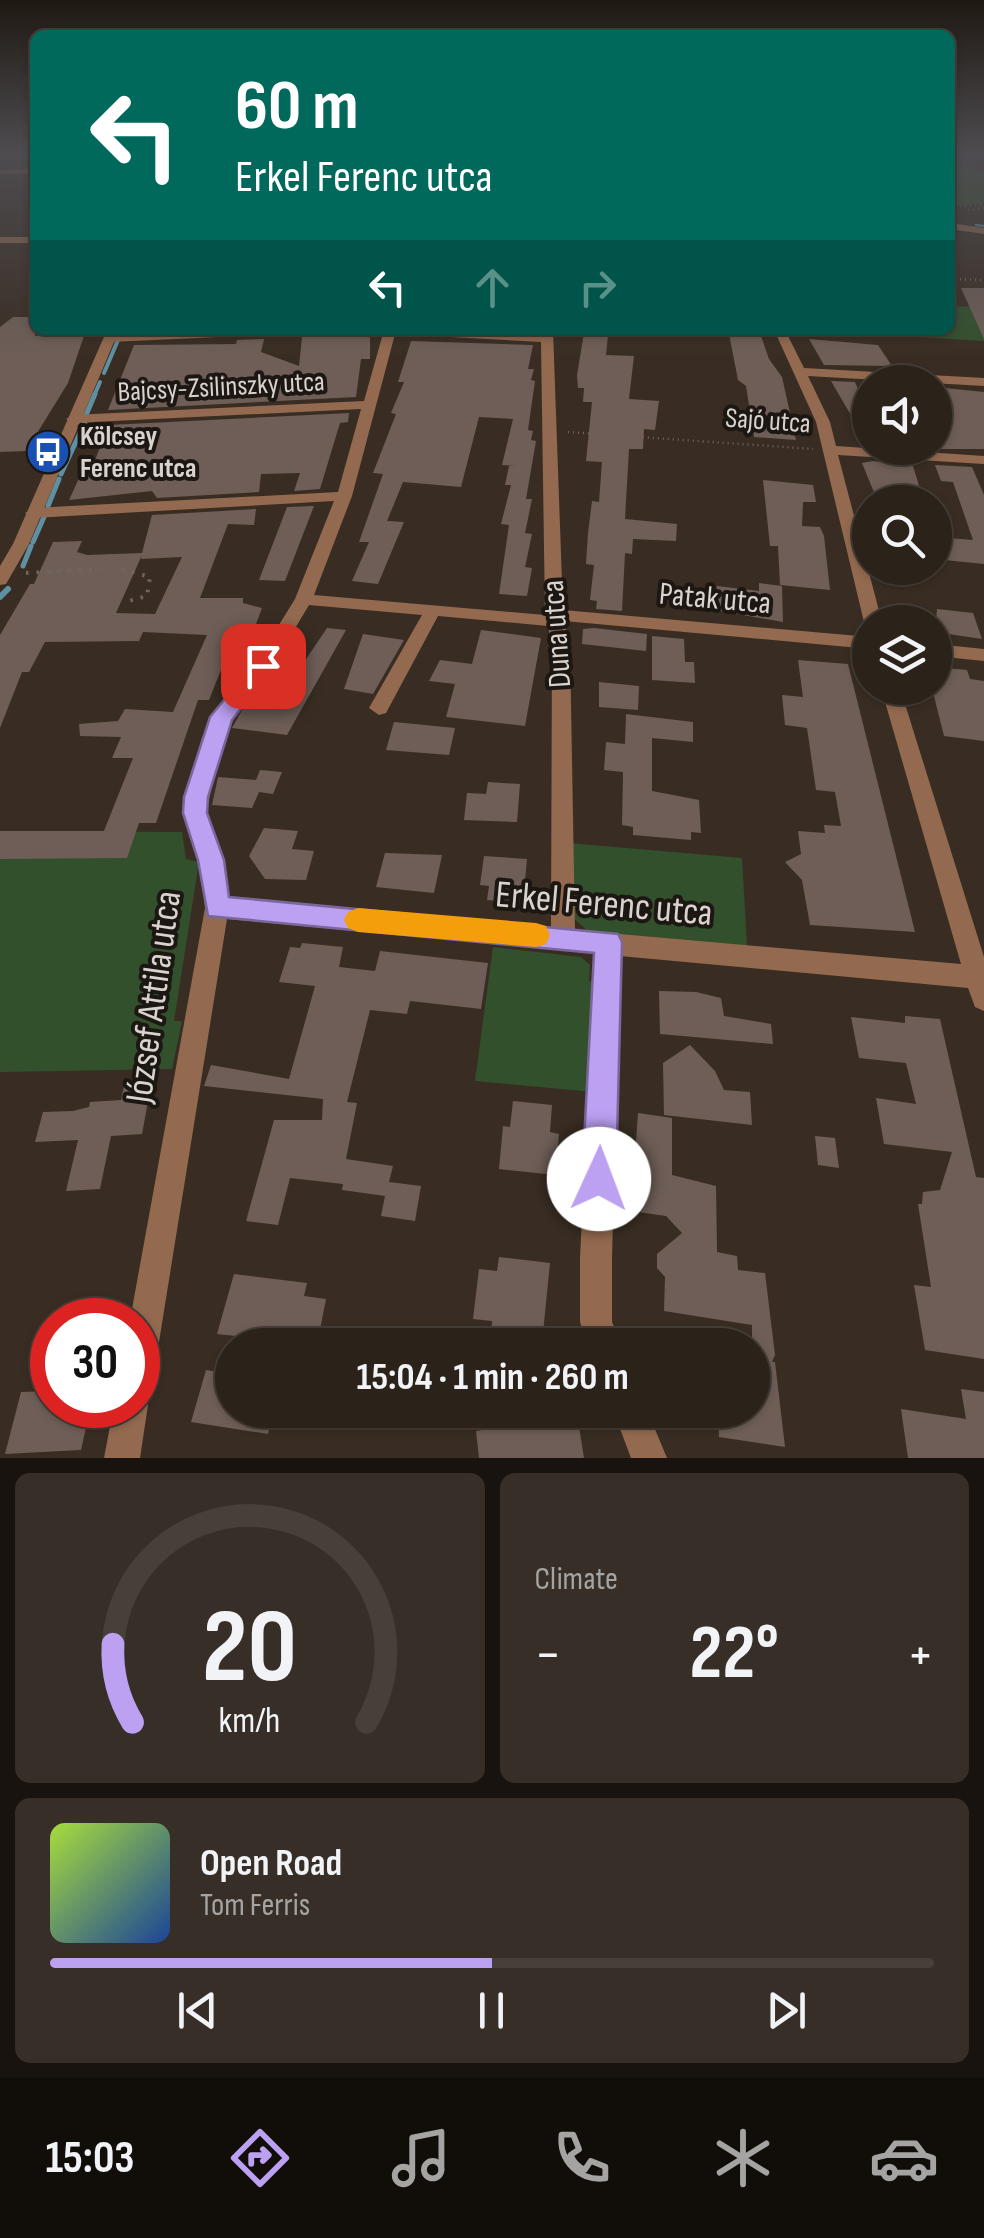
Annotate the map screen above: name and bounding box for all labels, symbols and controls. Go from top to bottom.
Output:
text: 60 m [235,65,359,149]
icon: left [70,70,200,200]
text: Erkel Ferenc utca [235,150,493,205]
icon: left [360,260,415,315]
icon: ahead [465,260,520,315]
icon: right [570,260,625,315]
street label: Bajcsy-Zsilinszky utca [117,365,325,409]
map controls [852,365,952,705]
button: sound [852,365,952,465]
street label: Sajó utca [724,402,812,440]
place label: Kölcsey Ferenc utca [80,420,196,485]
bus stop icon: Kölcsey Ferenc utca [25,429,71,475]
button: search [852,485,952,585]
street label: Patak utca [657,575,773,623]
street label: Duna utca [534,579,580,689]
button: layers [852,605,952,705]
pin [221,624,306,709]
icon: arrive [236,639,291,694]
street label: Erkel Ferenc utca [494,872,714,936]
street label: József Attila utca [117,888,191,1107]
position arrow [547,1127,651,1231]
speed limit sign: 30 [30,1298,160,1428]
text: 15:04 · 1 min · 260 m [356,1355,629,1400]
text: Climate [535,1560,618,1599]
text: 20 [202,1586,297,1711]
text: 22° [690,1609,779,1700]
text: − [535,1622,561,1689]
text: + [907,1622,934,1689]
text: km/h [219,1700,281,1743]
text: Open Road [200,1841,342,1886]
text: Tom Ferris [200,1886,310,1925]
icon: previous [170,1983,225,2038]
icon: pause [464,1983,519,2038]
icon: next [759,1983,814,2038]
icon: directions [225,2123,295,2193]
icon: music [386,2123,456,2193]
icon: phone [547,2123,617,2193]
icon: climate [708,2123,778,2193]
icon: car [869,2123,939,2193]
text: 15:03 [45,2131,135,2186]

